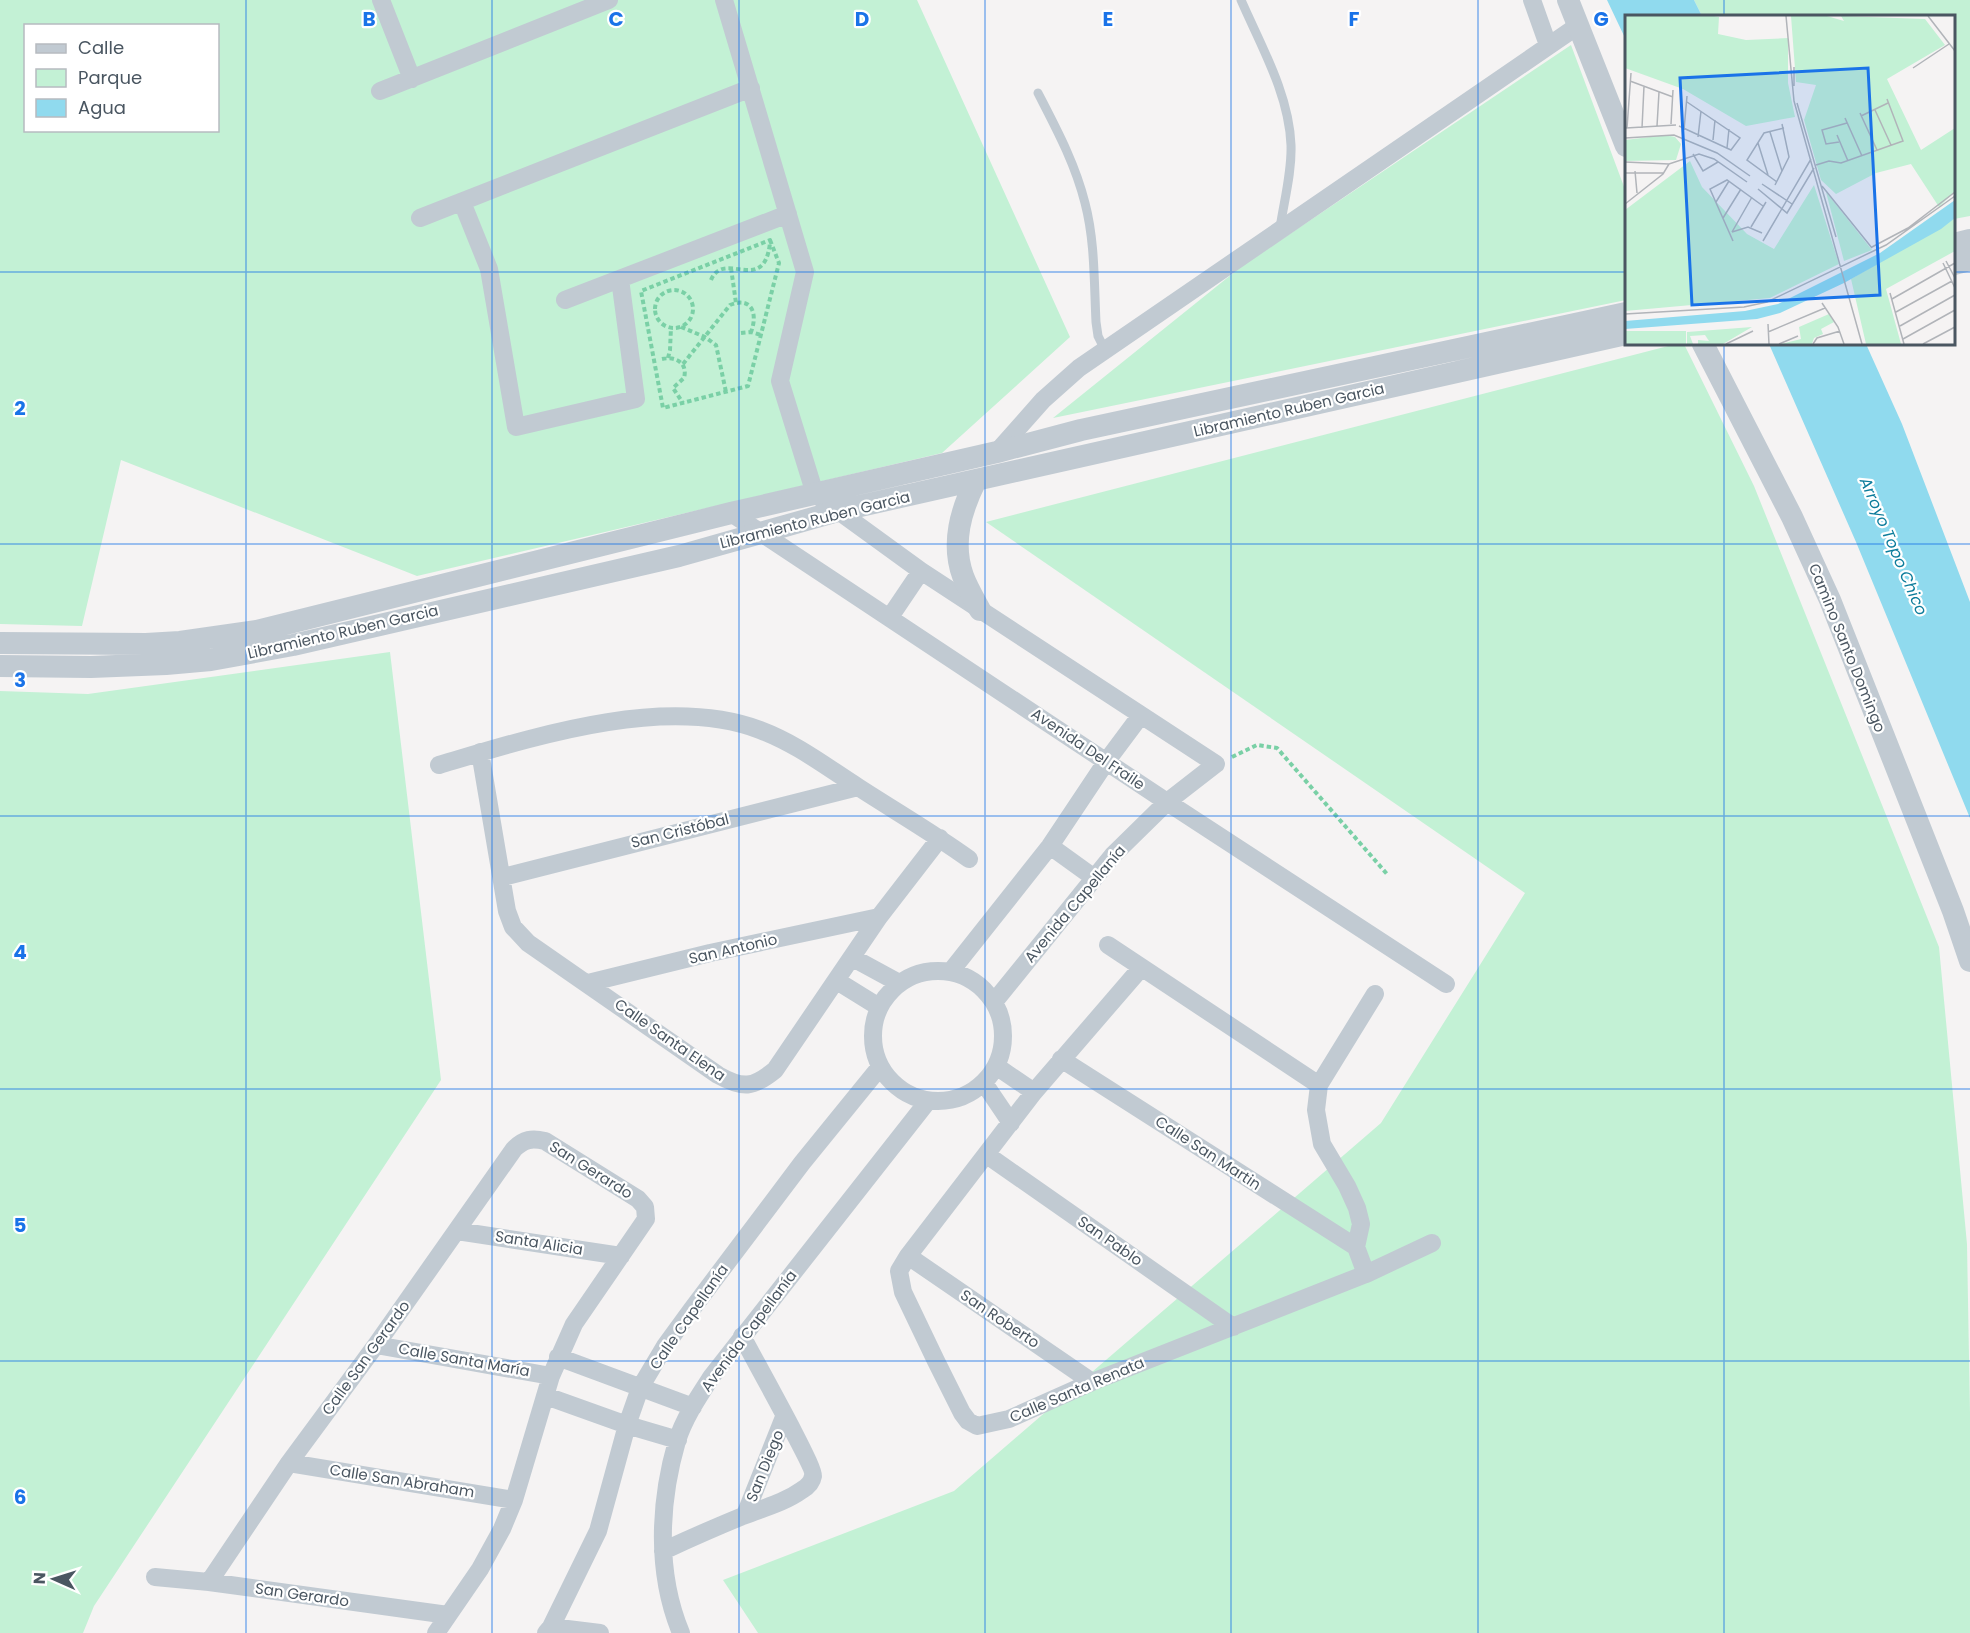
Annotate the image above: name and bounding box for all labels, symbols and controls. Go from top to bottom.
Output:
text: B [362,5,376,33]
text: C [608,5,624,33]
text: D [855,5,869,33]
text: E [1103,5,1113,33]
text: F [1349,5,1360,33]
text: G [1593,5,1609,33]
inset map [1625,15,1955,345]
legend [24,24,219,132]
text: Calle [78,35,124,60]
text: Parque [78,65,142,90]
text: Agua [78,95,126,120]
street label: Libramiento Ruben Garcia [1191,377,1386,442]
text: 2 [14,394,26,422]
water label: Arroyo Topo Chico [1854,473,1933,619]
street label: Libramiento Ruben Garcia [718,486,912,553]
street label: Camino Santo Domingo [1804,560,1891,735]
street label: Libramiento Ruben Garcia [245,599,440,664]
text: 3 [14,666,26,694]
street label: Avenida Del Fraile [1027,703,1149,794]
street label: San Cristóbal [629,808,731,853]
street label: Avenida Capellanía [1019,840,1130,967]
street label: San Antonio [687,928,779,969]
text: 4 [13,938,27,966]
street label: Calle Santa Elena [611,993,730,1086]
street label: Calle San Martin [1151,1110,1265,1195]
street label: San Gerardo [546,1136,637,1204]
text: 5 [14,1211,27,1239]
street label: San Pablo [1074,1211,1147,1271]
street label: Santa Alicia [494,1225,584,1260]
street label: Calle Capellanía [644,1260,733,1374]
street label: Avenida Capellanía [696,1265,801,1396]
street label: San Roberto [957,1284,1044,1353]
street label: Calle San Gerardo [317,1296,414,1419]
street label: Calle Santa María [397,1338,531,1381]
street label: Calle Santa Renata [1006,1352,1147,1427]
street label: San Diego [741,1427,788,1505]
street label: Calle San Abraham [328,1459,476,1502]
text: 6 [14,1483,26,1511]
north arrow [24,1549,84,1609]
text: N [28,1572,51,1585]
street label: San Gerardo [254,1578,350,1611]

